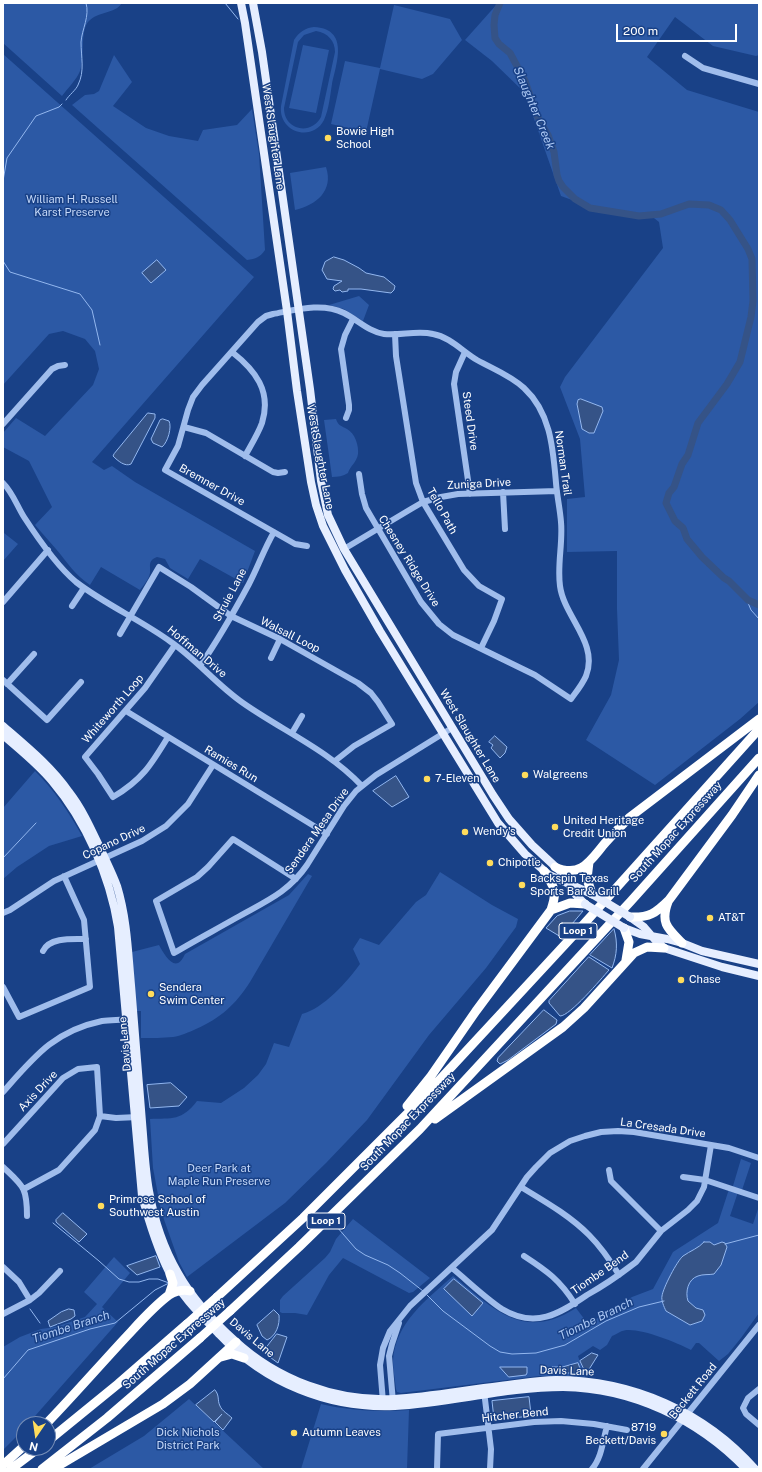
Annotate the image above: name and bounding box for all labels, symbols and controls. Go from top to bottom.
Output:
scale bar [618,16,739,42]
text: 200 m [623,24,658,38]
water label: Slaughter Creek [510,64,558,152]
street label: West Slaughter Lane [259,83,287,191]
place label: Bowie High School [336,125,394,151]
marker: Bowie High School [323,133,333,143]
park label: William H. Russell Karst Preserve [26,193,118,219]
street label: Steed Drive [459,391,481,451]
street label: West Slaughter Lane [303,403,337,511]
street label: Norman Trail [552,429,574,497]
street label: Bremner Drive [177,461,247,509]
street label: Zuniga Drive [447,476,511,492]
street label: Tello Path [424,486,460,536]
street label: Chesney Ridge Drive [376,513,442,609]
street label: Struie Lane [210,566,250,624]
street label: Walsall Loop [258,614,322,656]
street label: Hoffman Drive [165,623,229,681]
street label: Whiteworth Loop [79,672,147,746]
street label: West Slaughter Lane [437,687,503,785]
street label: Ramies Run [202,743,260,785]
place label: Walgreens [533,768,588,782]
marker: Walgreens [520,770,530,780]
place label: 7-Eleven [435,772,480,786]
marker: 7-Eleven [422,774,432,784]
street label: South Mopac Expressway [627,779,725,885]
street label: Sendera Mesa Drive [282,785,352,877]
place label: United Heritage Credit Union [563,814,644,840]
street label: Copano Drive [80,822,148,862]
marker: United Heritage Credit Union [550,822,560,832]
place label: Wendy's [473,825,516,839]
marker: Wendy's [460,827,470,837]
place label: Chipotle [498,856,541,870]
marker: Chipotle [485,858,495,868]
place label: Backspin Texas Sports Bar & Grill [530,872,619,898]
marker: Backspin Texas Sports Bar & Grill [517,880,527,890]
place label: AT&T [718,911,745,925]
marker: AT&T [705,913,715,923]
road number: Loop 1 [559,923,597,939]
place label: Chase [689,973,721,987]
marker: Chase [676,975,686,985]
place label: Sendera Swim Center [159,981,225,1007]
marker: Sendera Swim Center [146,989,156,999]
street label: Davis Lane [116,1016,134,1072]
street label: Axis Drive [16,1068,60,1114]
street label: South Mopac Expressway [358,1070,458,1174]
street label: La Cresada Drive [619,1115,707,1141]
park label: Deer Park at Maple Run Preserve [168,1162,270,1188]
place label: Primrose School of Southwest Austin [109,1193,206,1219]
marker: Primrose School of Southwest Austin [96,1201,106,1211]
road number: Loop 1 [307,1213,345,1229]
street label: Tiombe Bend [569,1248,631,1298]
water label: Tiombe Branch [557,1295,635,1343]
street label: South Mopac Expressway [120,1296,228,1392]
water label: Tiombe Branch [30,1308,112,1346]
street label: Davis Lane [227,1315,277,1361]
street label: Beckett Road [666,1360,720,1422]
street label: Davis Lane [539,1363,595,1379]
street label: Hitcher Bend [481,1405,549,1425]
north arrow [16,1416,56,1456]
place label: 8719 Beckett/Davis [585,1421,656,1447]
park label: Dick Nichols District Park [156,1426,220,1452]
place label: Autumn Leaves [302,1426,381,1440]
marker: Autumn Leaves [289,1428,299,1438]
marker: 8719 Beckett/Davis [659,1429,669,1439]
text: N [28,1440,39,1454]

